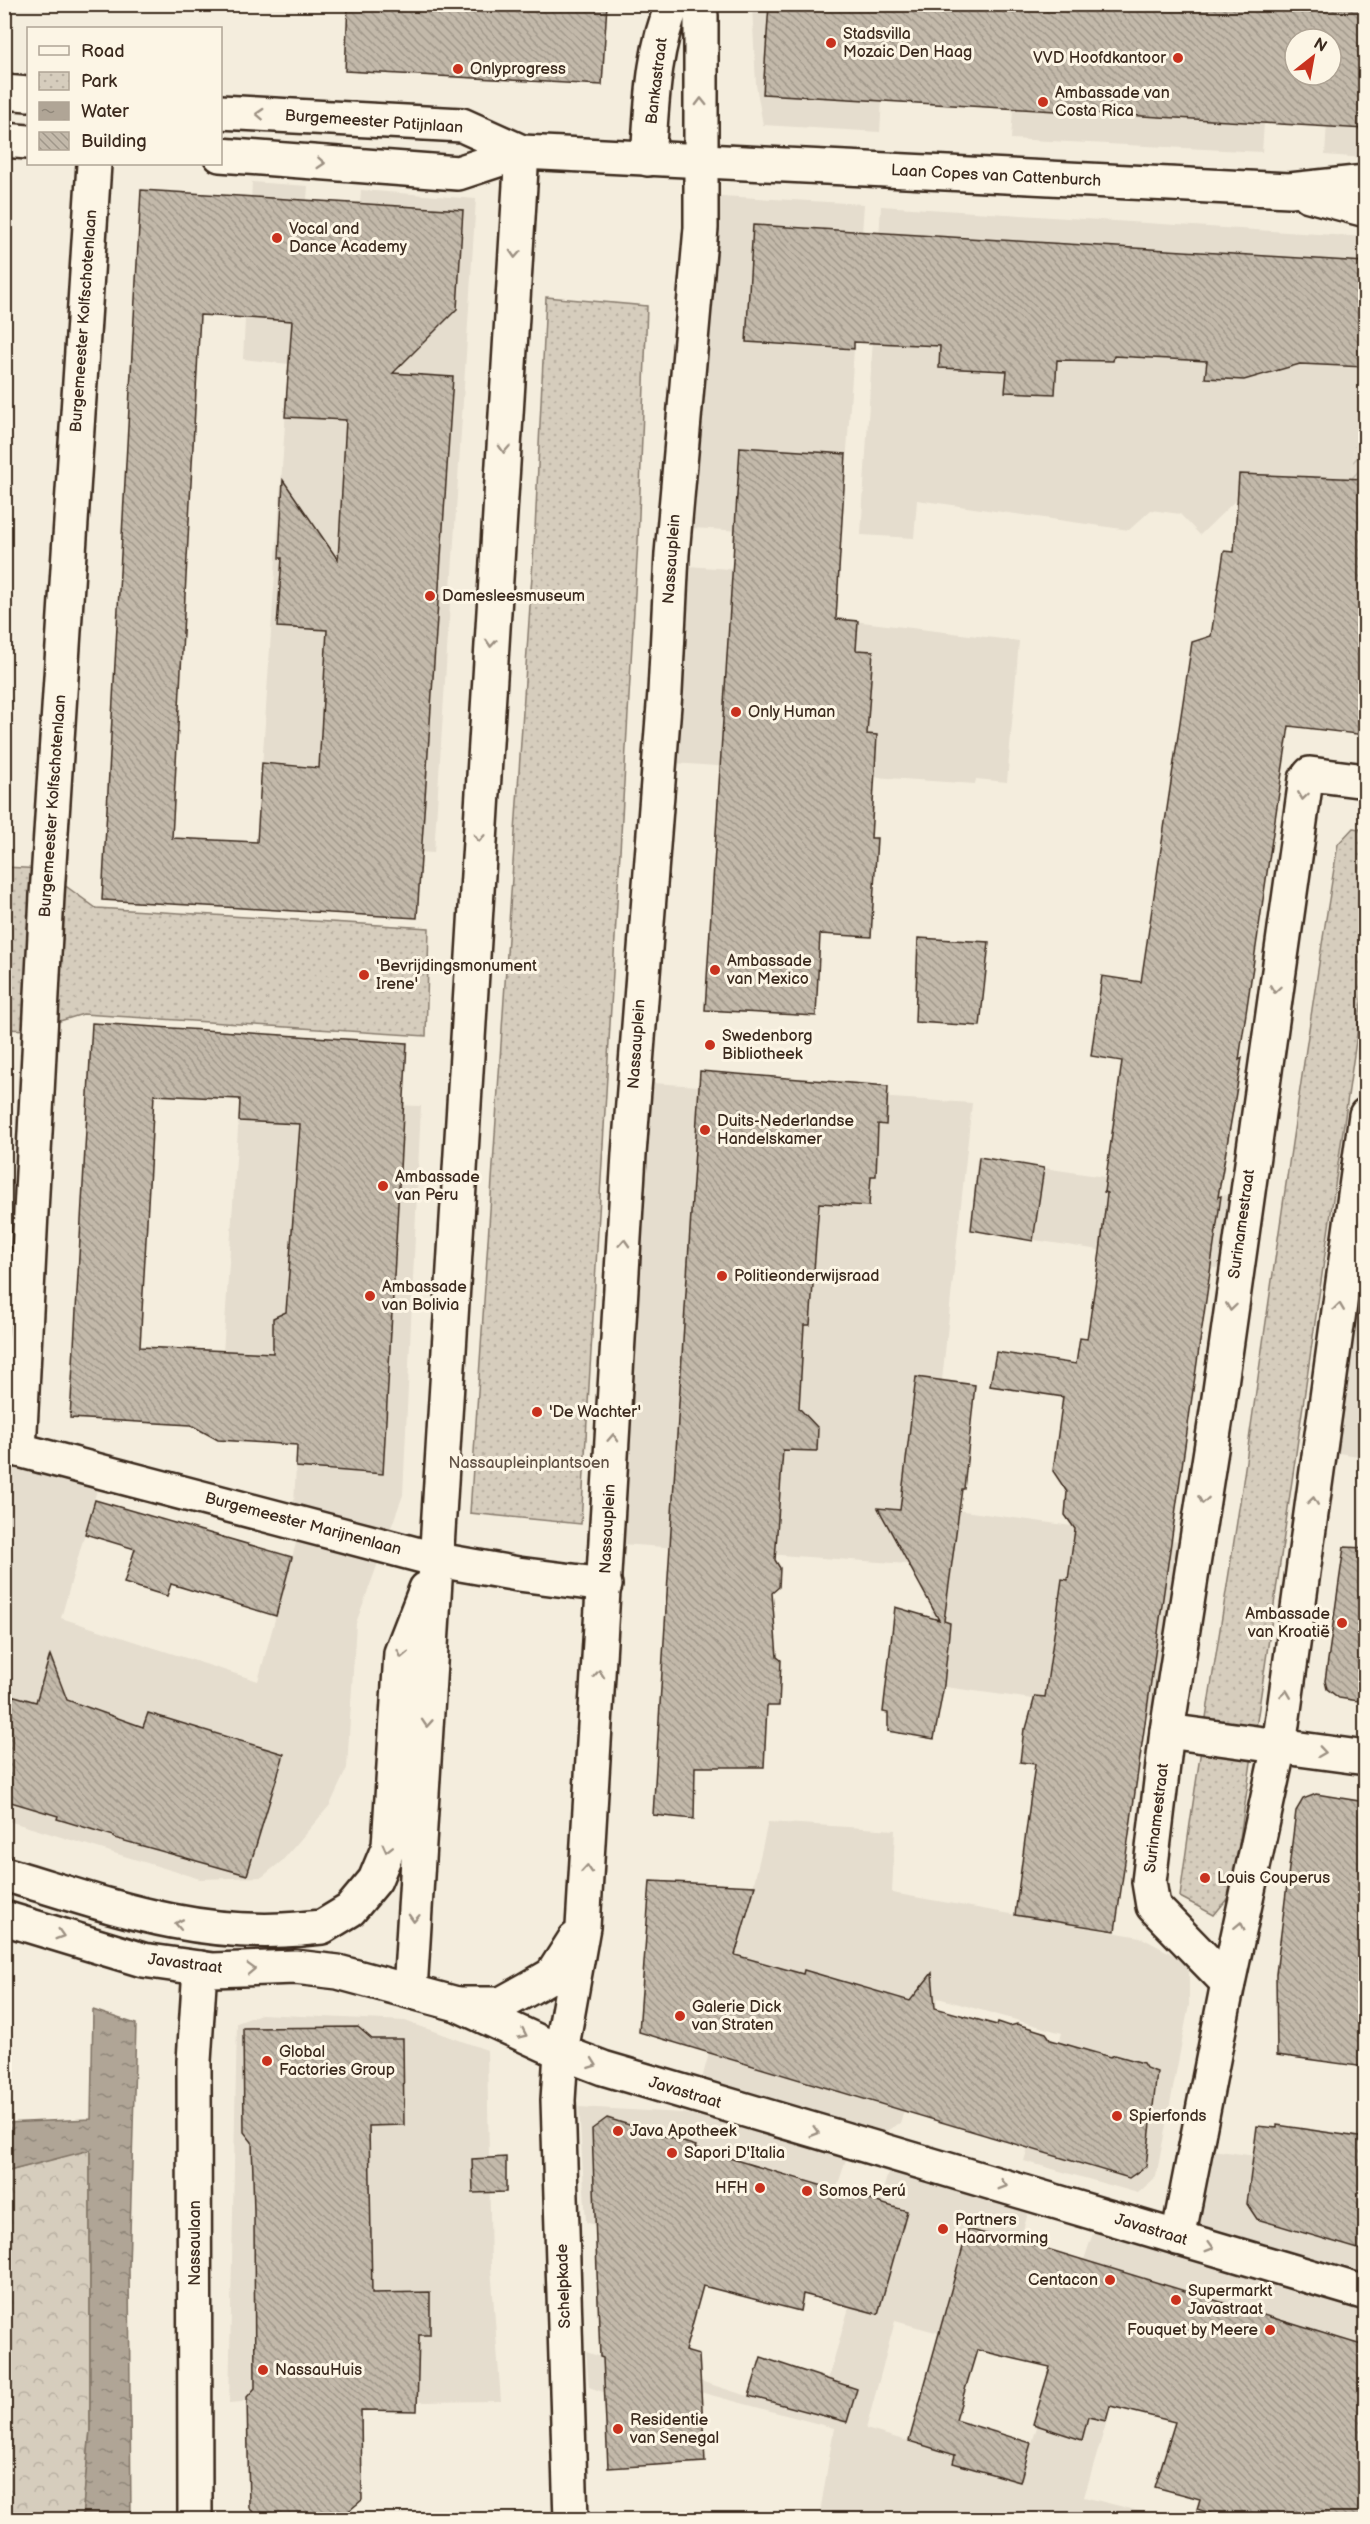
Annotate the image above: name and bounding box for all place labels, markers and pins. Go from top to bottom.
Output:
place label: Stadsvilla Mozaic Den Haag [843,25,972,62]
marker: Stadsvilla Mozaic Den Haag [824,36,838,50]
place label: VVD Hoofdkantoor [1033,49,1166,68]
marker: VVD Hoofdkantoor [1171,51,1185,65]
place label: Onlyprogress [470,60,566,79]
marker: Onlyprogress [451,62,465,76]
place label: Ambassade van Costa Rica [1055,84,1170,121]
marker: Ambassade van Costa Rica [1036,95,1050,109]
place label: Vocal and Dance Academy [289,220,408,257]
marker: Vocal and Dance Academy [270,231,284,245]
place label: Damesleesmuseum [442,587,585,606]
marker: Damesleesmuseum [423,589,437,603]
place label: Only Human [748,703,835,722]
marker: Only Human [729,705,743,719]
place label: Ambassade van Mexico [726,952,812,989]
place label: 'Bevrijdingsmonument Irene' [376,957,537,994]
marker: Ambassade van Mexico [708,963,722,977]
marker: 'Bevrijdingsmonument Irene' [357,968,371,982]
place label: Swedenborg Bibliotheek [722,1027,812,1064]
marker: Swedenborg Bibliotheek [703,1038,717,1052]
place label: Duits-Nederlandse Handelskamer [717,1112,854,1149]
marker: Duits-Nederlandse Handelskamer [698,1123,712,1137]
place label: Ambassade van Peru [394,1168,480,1205]
marker: Ambassade van Peru [376,1179,390,1193]
place label: Politieonderwijsraad [734,1267,879,1286]
marker: Politieonderwijsraad [715,1269,729,1283]
place label: Ambassade van Bolivia [381,1278,467,1315]
marker: Ambassade van Bolivia [363,1289,377,1303]
place label: 'De Wachter' [549,1403,641,1422]
marker: 'De Wachter' [530,1405,544,1419]
place label: Ambassade van Kroatië [1245,1605,1330,1642]
marker: Ambassade van Kroatië [1335,1616,1349,1630]
place label: Louis Couperus [1217,1869,1330,1888]
marker: Louis Couperus [1198,1871,1212,1885]
place label: Galerie Dick van Straten [691,1998,781,2035]
marker: Galerie Dick van Straten [673,2009,687,2023]
place label: Global Factories Group [279,2043,395,2080]
marker: Global Factories Group [260,2054,274,2068]
place label: Spierfonds [1129,2107,1207,2126]
marker: Spierfonds [1110,2109,1124,2123]
place label: Java Apotheek [630,2122,737,2141]
marker: Java Apotheek [611,2124,625,2138]
place label: Sapori D'Italia [684,2144,785,2163]
marker: Sapori D'Italia [665,2146,679,2160]
place label: HFH [715,2179,748,2198]
marker: HFH [753,2181,767,2195]
place label: Somos Perú [819,2182,906,2201]
marker: Somos Perú [800,2184,814,2198]
place label: Partners Haarvorming [955,2211,1048,2248]
marker: Partners Haarvorming [936,2222,950,2236]
place label: Centacon [1028,2271,1098,2290]
marker: Centacon [1103,2273,1117,2287]
place label: Supermarkt Javastraat [1188,2282,1273,2319]
marker: Supermarkt Javastraat [1169,2293,1183,2307]
place label: Fouquet by Meere [1127,2321,1259,2340]
marker: Fouquet by Meere [1263,2323,1277,2337]
place label: NassauHuis [275,2361,362,2380]
marker: NassauHuis [256,2363,270,2377]
place label: Residentie van Senegal [629,2411,719,2448]
marker: Residentie van Senegal [611,2422,625,2436]

